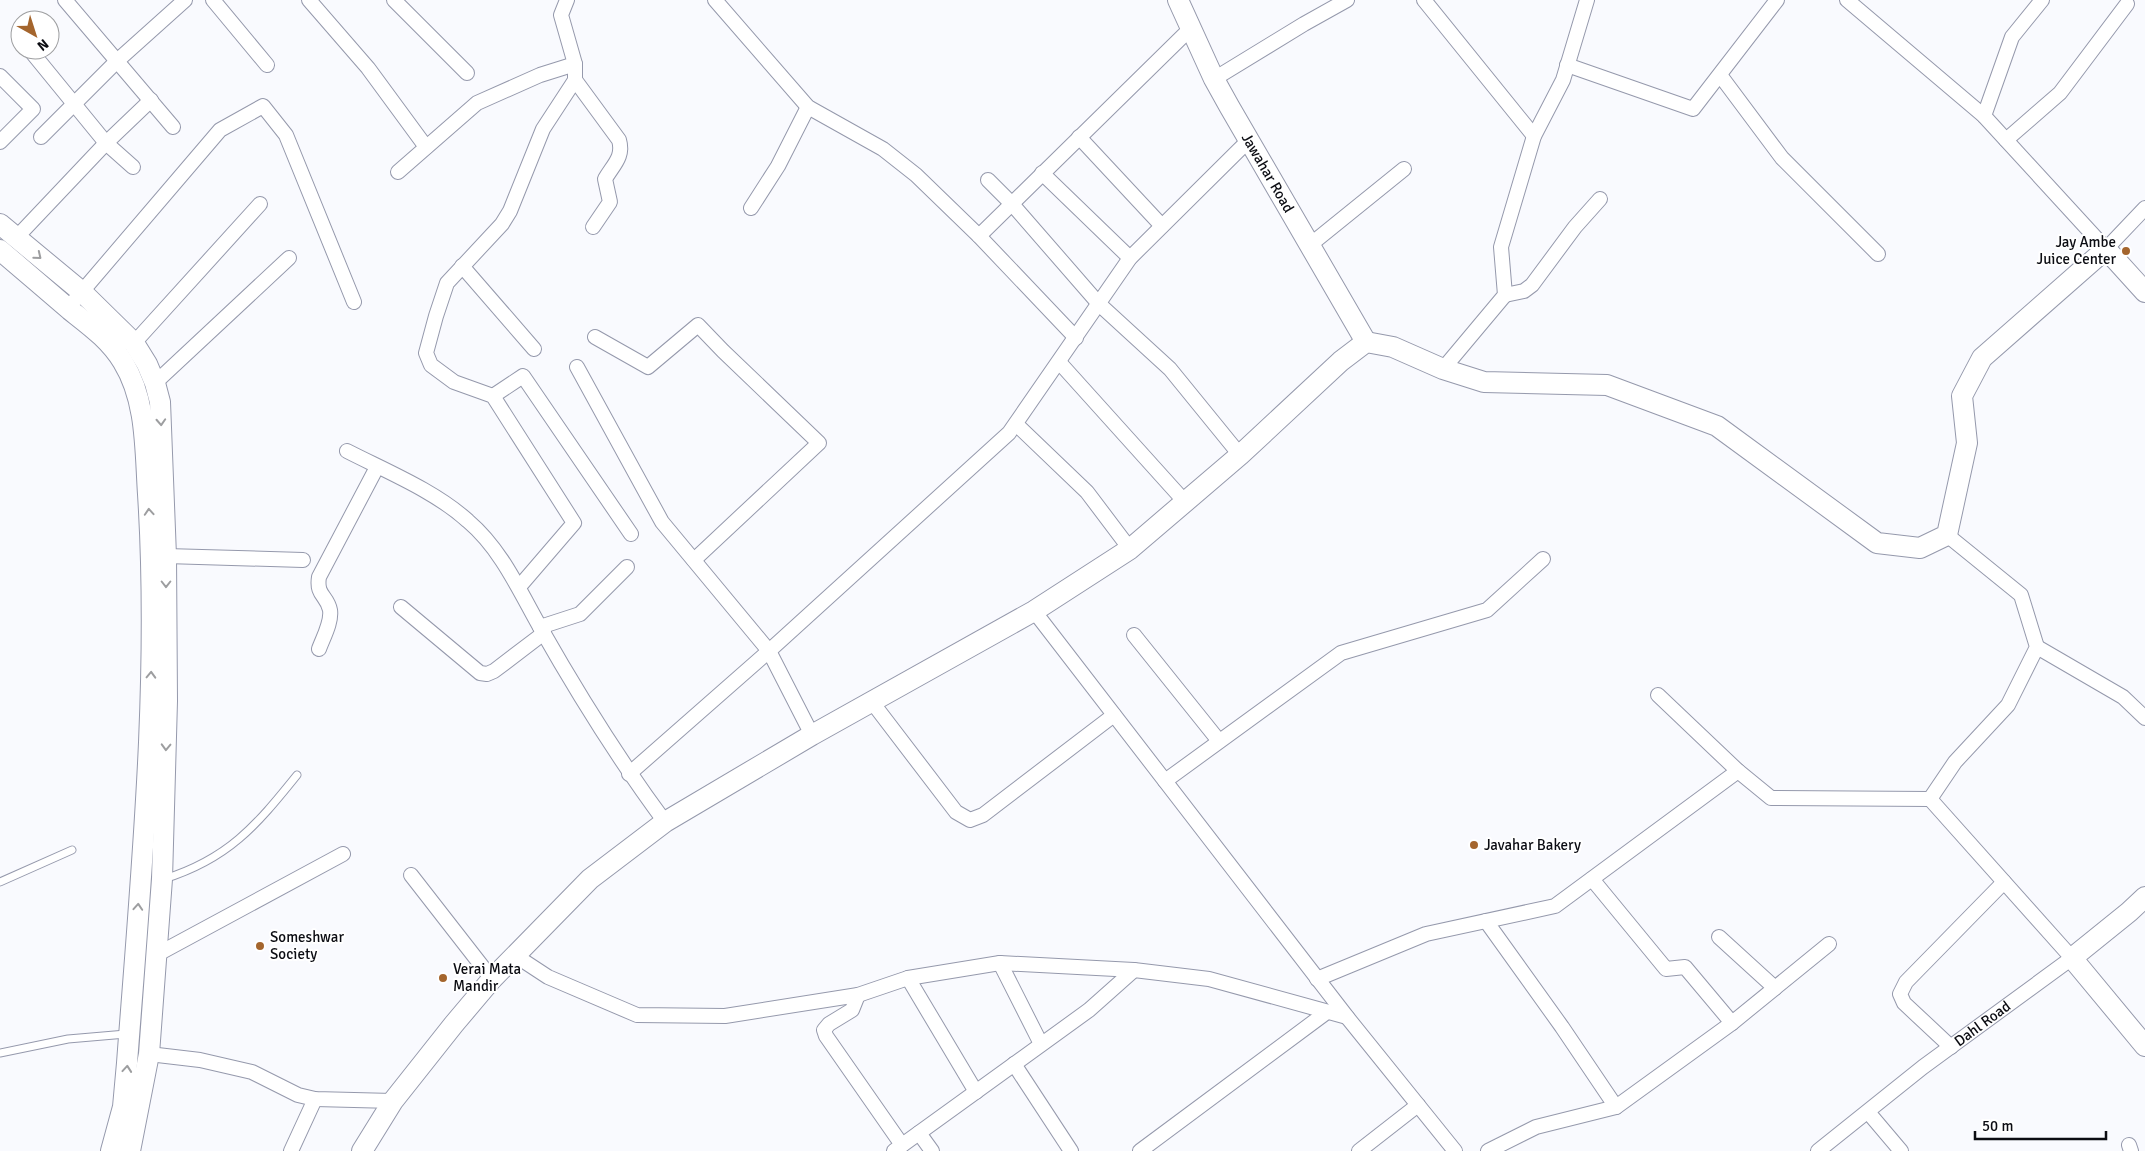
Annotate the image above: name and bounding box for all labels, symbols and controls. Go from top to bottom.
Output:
north arrow [10,10,60,60]
text: N [34,35,52,54]
street label: Jawahar Road [1238,130,1298,216]
place label: Jay Ambe Juice Center [2036,233,2116,268]
marker: Jay Ambe Juice Center [2120,245,2132,257]
one-way arrow [32,250,41,259]
one-way arrow [155,418,166,426]
one-way arrow [143,508,154,516]
one-way arrow [161,580,171,588]
one-way arrow [146,670,156,678]
one-way arrow [161,743,171,751]
place label: Javahar Bakery [1484,836,1581,854]
marker: Javahar Bakery [1468,839,1480,851]
one-way arrow [132,902,143,910]
place label: Someshwar Society [270,928,344,963]
marker: Someshwar Society [254,940,266,952]
place label: Verai Mata Mandir [453,960,521,995]
marker: Verai Mata Mandir [437,972,449,984]
street label: Dahl Road [1951,997,2014,1050]
one-way arrow [121,1065,132,1073]
scale bar [1975,1108,2106,1140]
text: 50 m [1982,1117,2013,1135]

